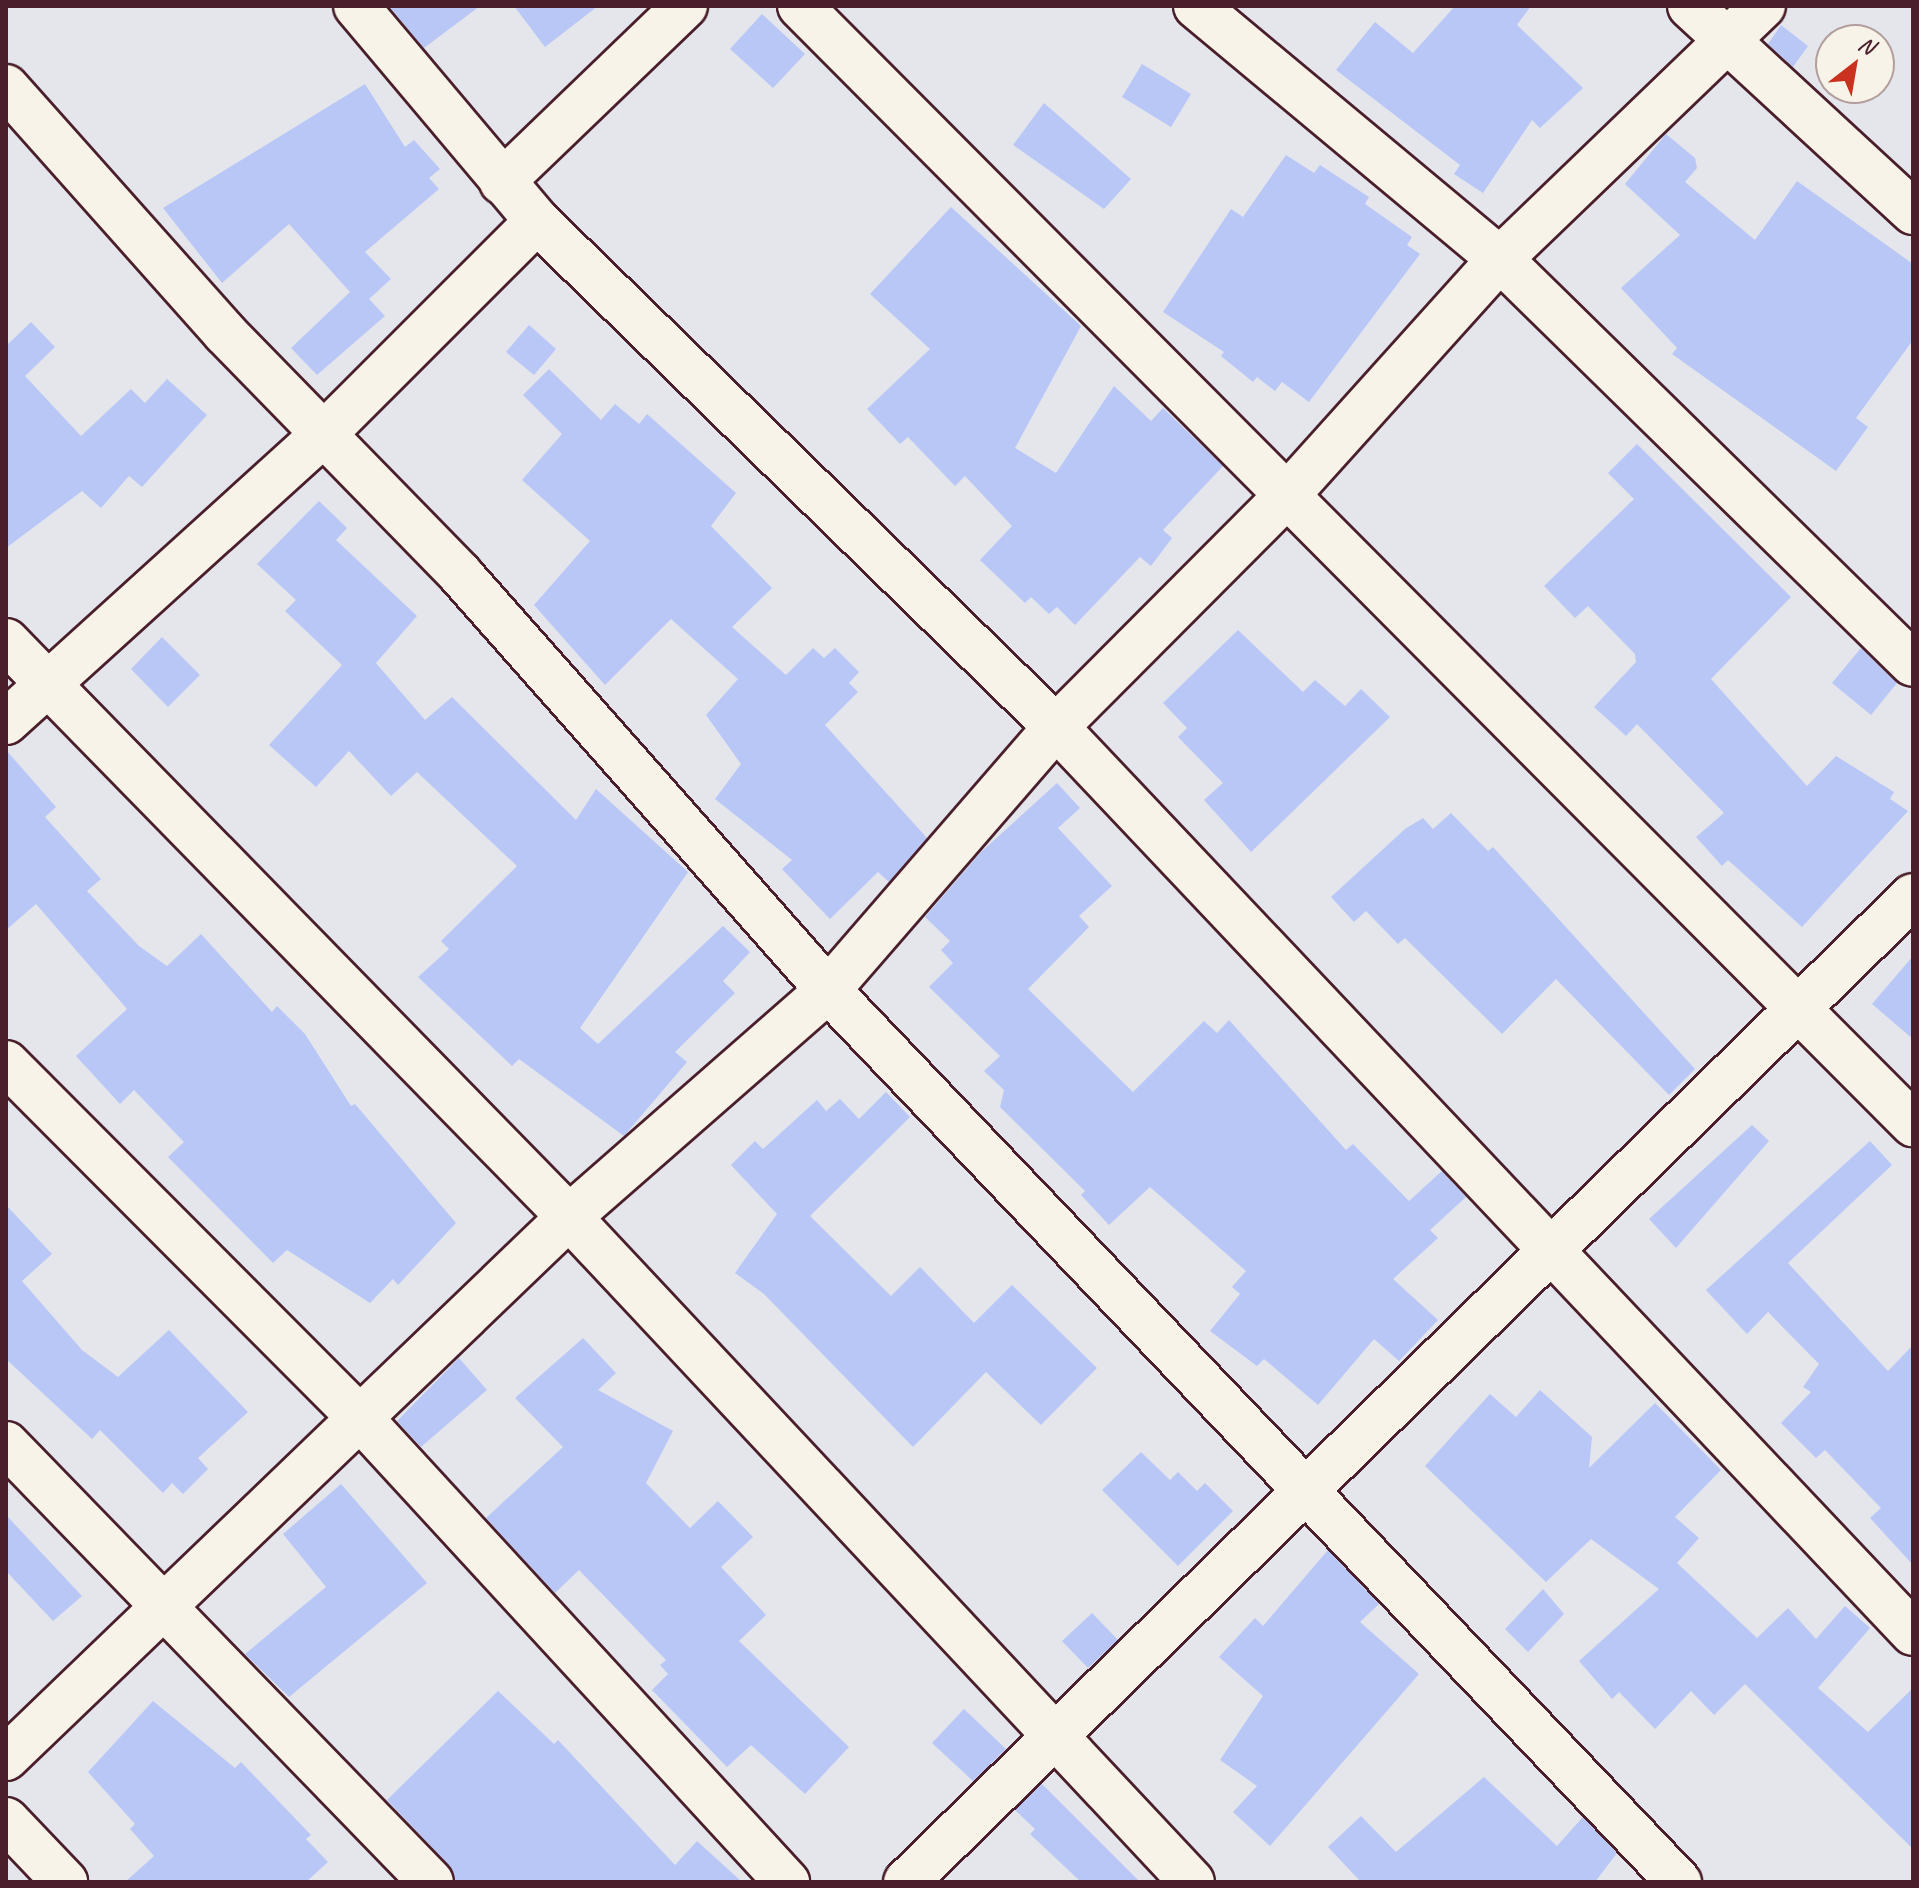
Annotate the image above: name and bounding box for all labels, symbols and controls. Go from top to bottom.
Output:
north arrow [1815,24,1895,104]
text: N [1853,30,1879,61]

